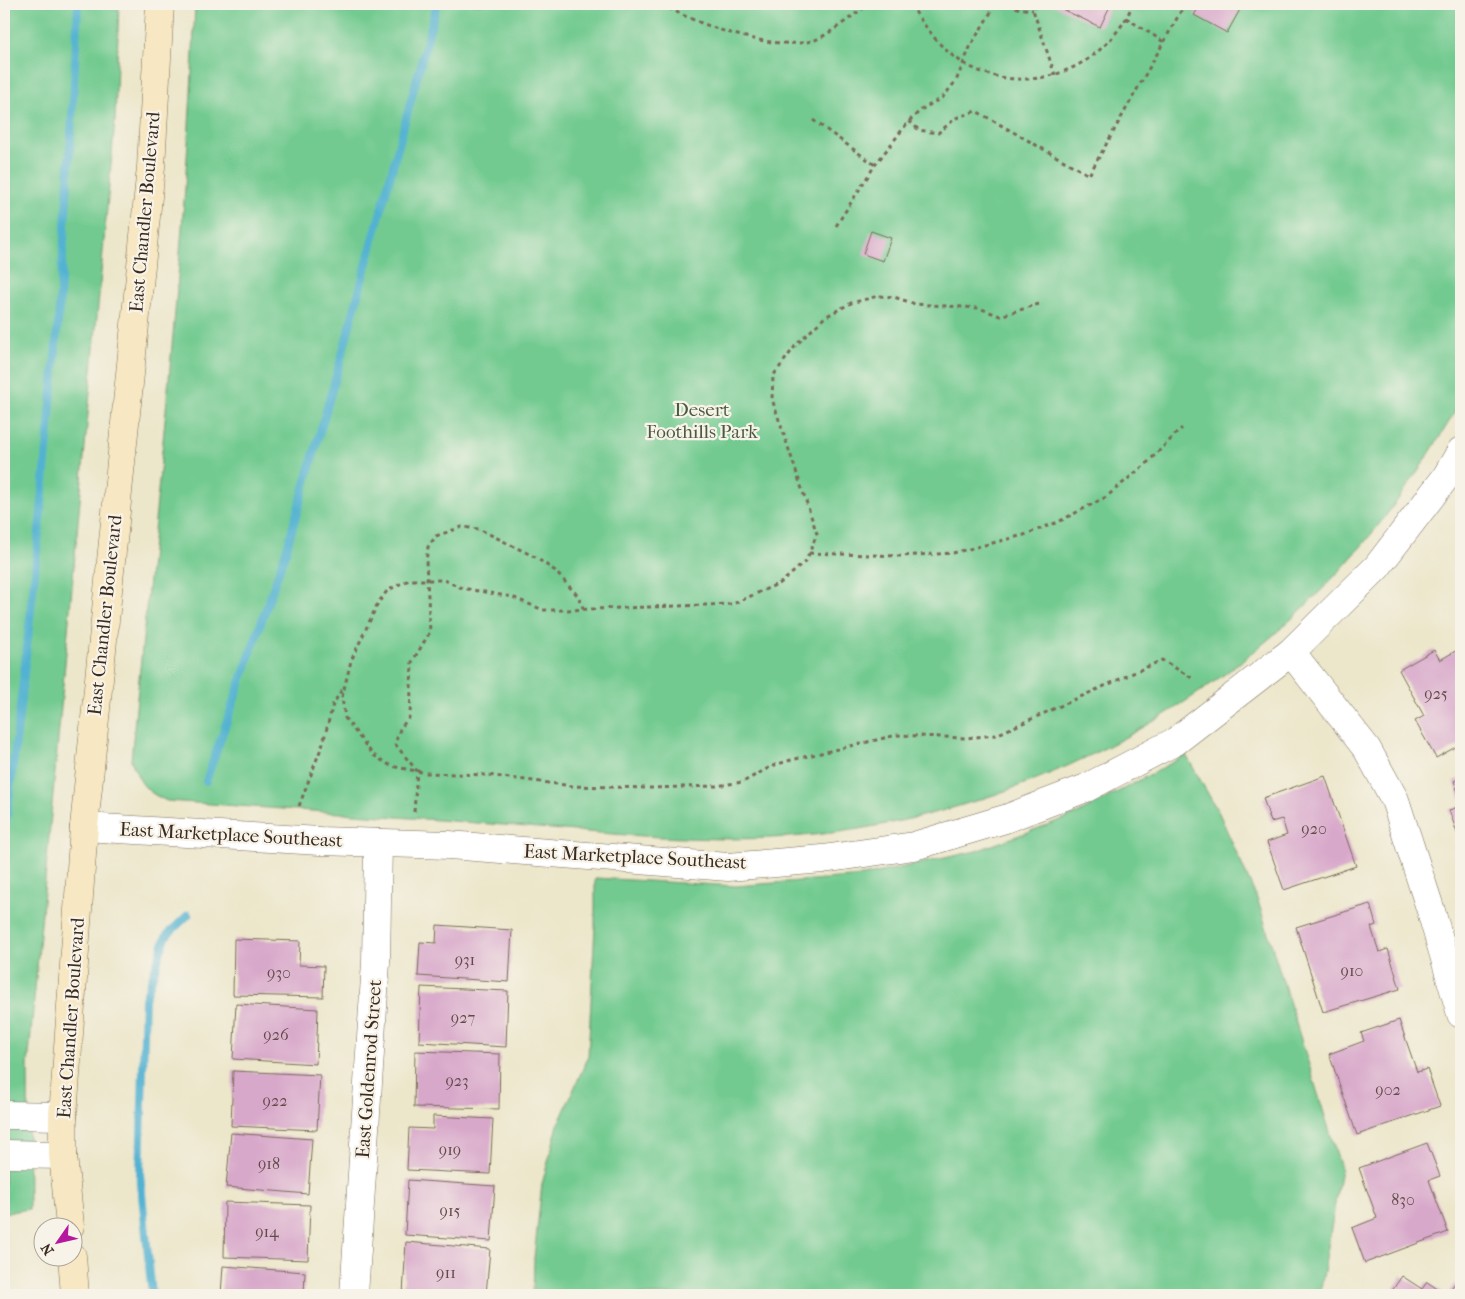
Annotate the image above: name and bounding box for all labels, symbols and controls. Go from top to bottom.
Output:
street label: East Chandler Boulevard [125,110,165,313]
park label: Desert Foothills Park [646,399,758,443]
street label: East Chandler Boulevard [84,513,127,716]
house number: 925 [1424,684,1448,703]
street label: East Marketplace Southeast [119,818,343,852]
house number: 920 [1301,819,1327,838]
street label: East Marketplace Southeast [523,840,747,874]
street label: East Chandler Boulevard [53,916,89,1119]
house number: 931 [455,950,475,969]
house number: 910 [1341,961,1363,980]
house number: 930 [267,963,291,982]
street label: East Goldenrod Street [352,979,386,1159]
house number: 927 [451,1008,475,1027]
house number: 926 [263,1025,289,1044]
house number: 923 [445,1071,469,1090]
house number: 902 [1375,1080,1401,1099]
house number: 922 [263,1091,287,1110]
house number: 919 [439,1140,461,1159]
house number: 918 [258,1154,280,1173]
house number: 830 [1391,1190,1415,1209]
house number: 915 [440,1201,461,1220]
north arrow [32,1216,82,1266]
house number: 914 [255,1222,279,1241]
text: N [37,1240,58,1258]
house number: 911 [436,1263,456,1282]

